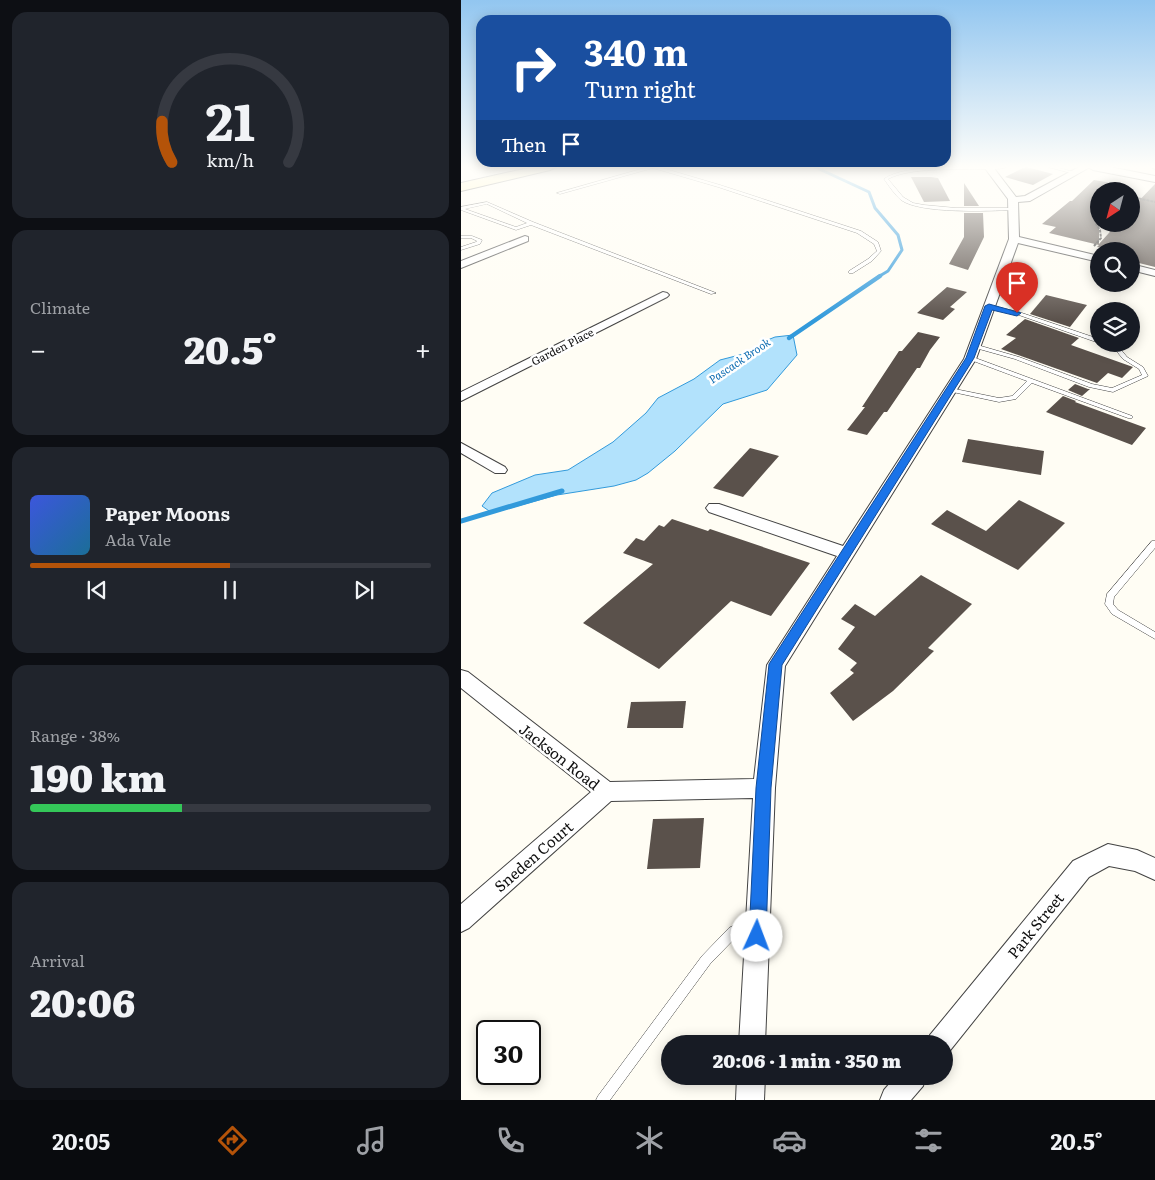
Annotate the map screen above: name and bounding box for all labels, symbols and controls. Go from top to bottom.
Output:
text: 340 m [584,25,688,77]
icon: right [501,35,566,100]
text: Turn right [584,72,696,105]
text: 21 [206,80,255,157]
text: Then [501,130,547,158]
icon: arrive [557,130,585,158]
text: km/h [207,146,254,173]
north arrow [1090,182,1140,232]
map controls [1090,182,1140,352]
button: search [1090,242,1140,292]
pin [996,262,1038,313]
icon: arrive [1003,269,1031,297]
text: Climate [30,295,90,319]
button: layers [1090,302,1140,352]
text: 20.5° [184,319,277,376]
street label: Garden Place [528,323,596,369]
text: − [30,327,46,369]
text: + [415,327,431,369]
water label: Pascack Brook [705,333,773,387]
text: Paper Moons [105,499,230,527]
text: Ada Vale [105,527,171,551]
icon: previous [83,576,111,604]
icon: pause [216,576,244,604]
icon: next [350,576,378,604]
street label: Jackson Road [515,717,605,795]
text: Range · 38% [30,723,120,747]
text: 190 km [30,747,166,804]
street label: Sneden Court [488,815,578,897]
street label: Park Street [1001,887,1069,963]
position arrow [730,909,782,961]
text: Arrival [30,948,85,972]
text: 20:06 [30,972,135,1029]
speed limit sign: 30 [476,1020,541,1085]
text: 20:06 · 1 min · 350 m [713,1046,901,1074]
icon: directions [215,1123,250,1158]
icon: music [354,1123,389,1158]
icon: phone [493,1123,528,1158]
icon: climate [632,1123,667,1158]
icon: car [772,1123,807,1158]
icon: filters [911,1123,946,1158]
text: 20:05 [52,1124,110,1157]
text: 20.5° [1050,1124,1103,1157]

